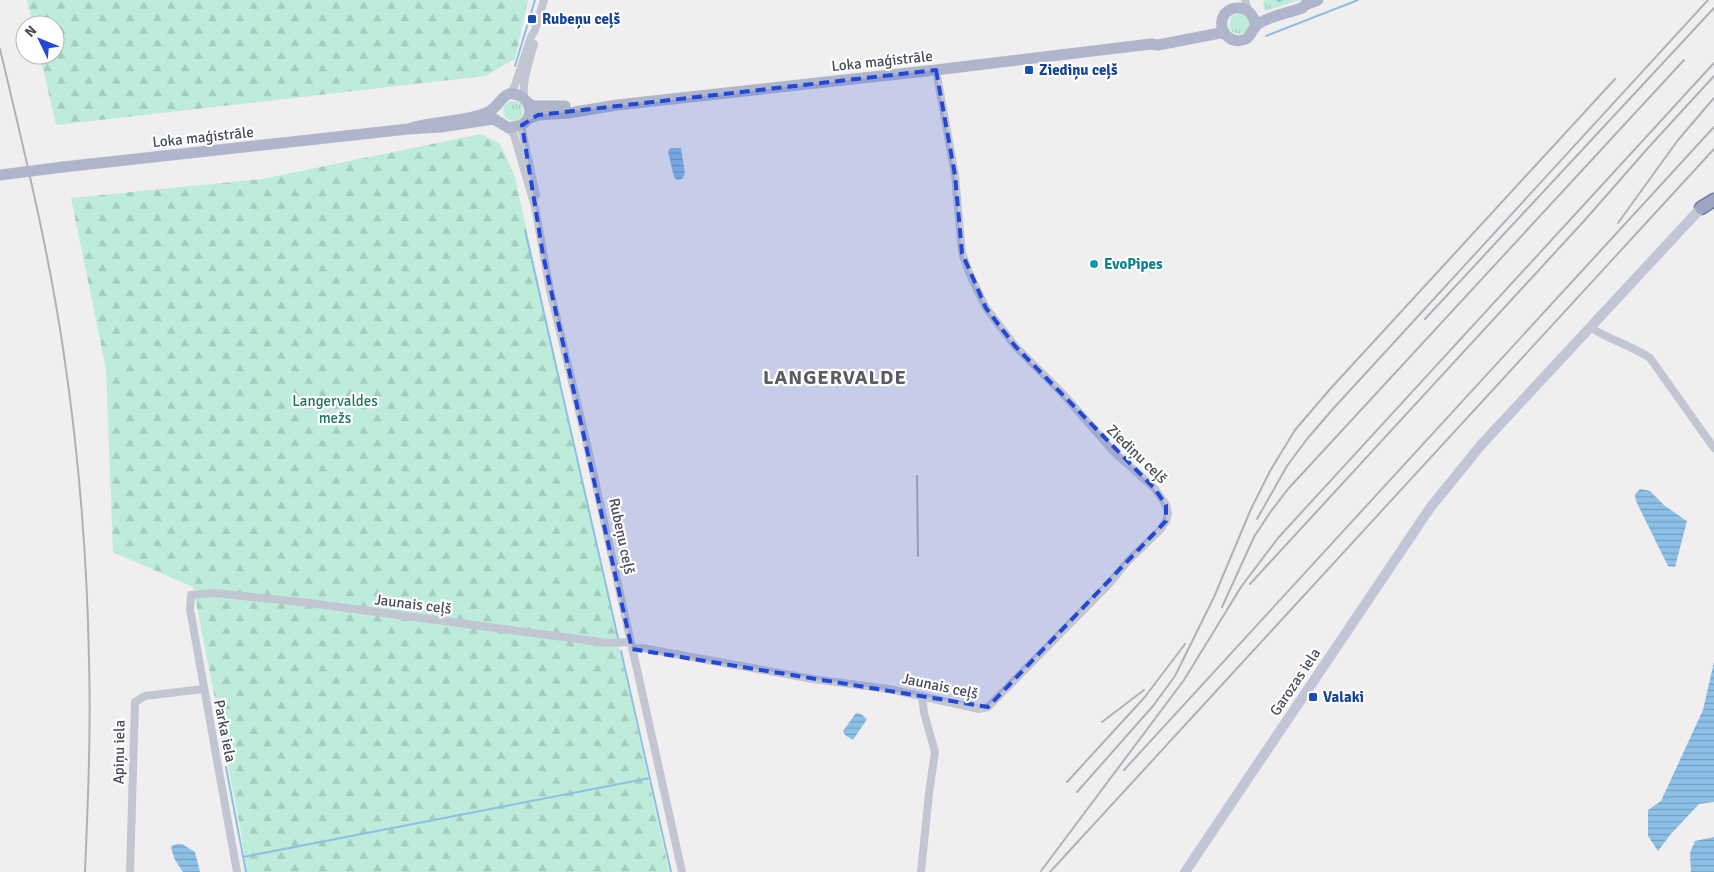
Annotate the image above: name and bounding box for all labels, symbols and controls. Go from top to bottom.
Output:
place label: Rubeņu ceļš [542,10,621,29]
marker: Rubeņu ceļš [526,13,538,25]
north arrow [15,15,65,65]
text: N [21,22,40,41]
street label: Loka maģistrāle [830,47,934,75]
place label: Ziediņu ceļš [1039,61,1118,80]
marker: Ziediņu ceļš [1023,64,1035,76]
street label: Loka maģistrāle [151,123,255,151]
place label: EvoPipes [1104,255,1163,273]
marker: EvoPipes [1088,258,1100,270]
district label: LANGERVALDE [763,365,907,390]
park label: Langervaldes mežs [292,392,378,427]
street label: Ziediņu ceļš [1102,421,1171,488]
street label: Rubeņu ceļš [604,496,639,576]
street label: Jaunais ceļš [373,590,453,619]
street label: Garozas iela [1266,645,1324,719]
street label: Jaunais ceļš [900,669,980,704]
place label: Valaki [1323,688,1364,706]
marker: Valaki [1307,691,1319,703]
street label: Parka iela [210,698,240,764]
street label: Apiņu iela [109,720,130,784]

